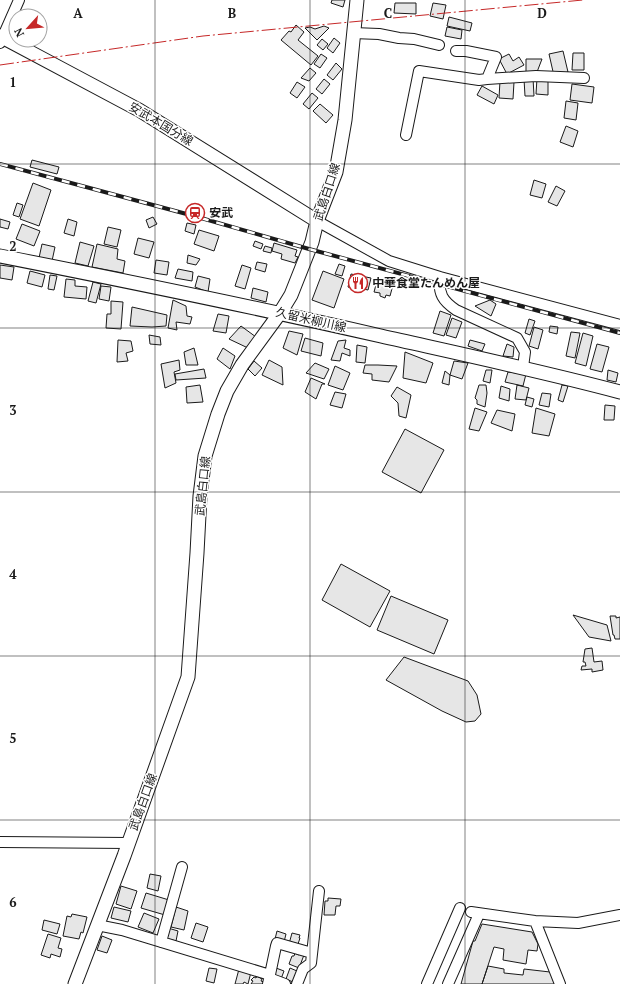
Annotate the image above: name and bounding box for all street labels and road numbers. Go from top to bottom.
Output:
street label: 安武本国分線 [127,99,196,149]
street label: 武島白口線 [310,161,343,223]
street label: 久留米柳川線 [274,304,348,335]
street label: 武島白口線 [192,455,213,517]
street label: 武島白口線 [125,771,160,833]

